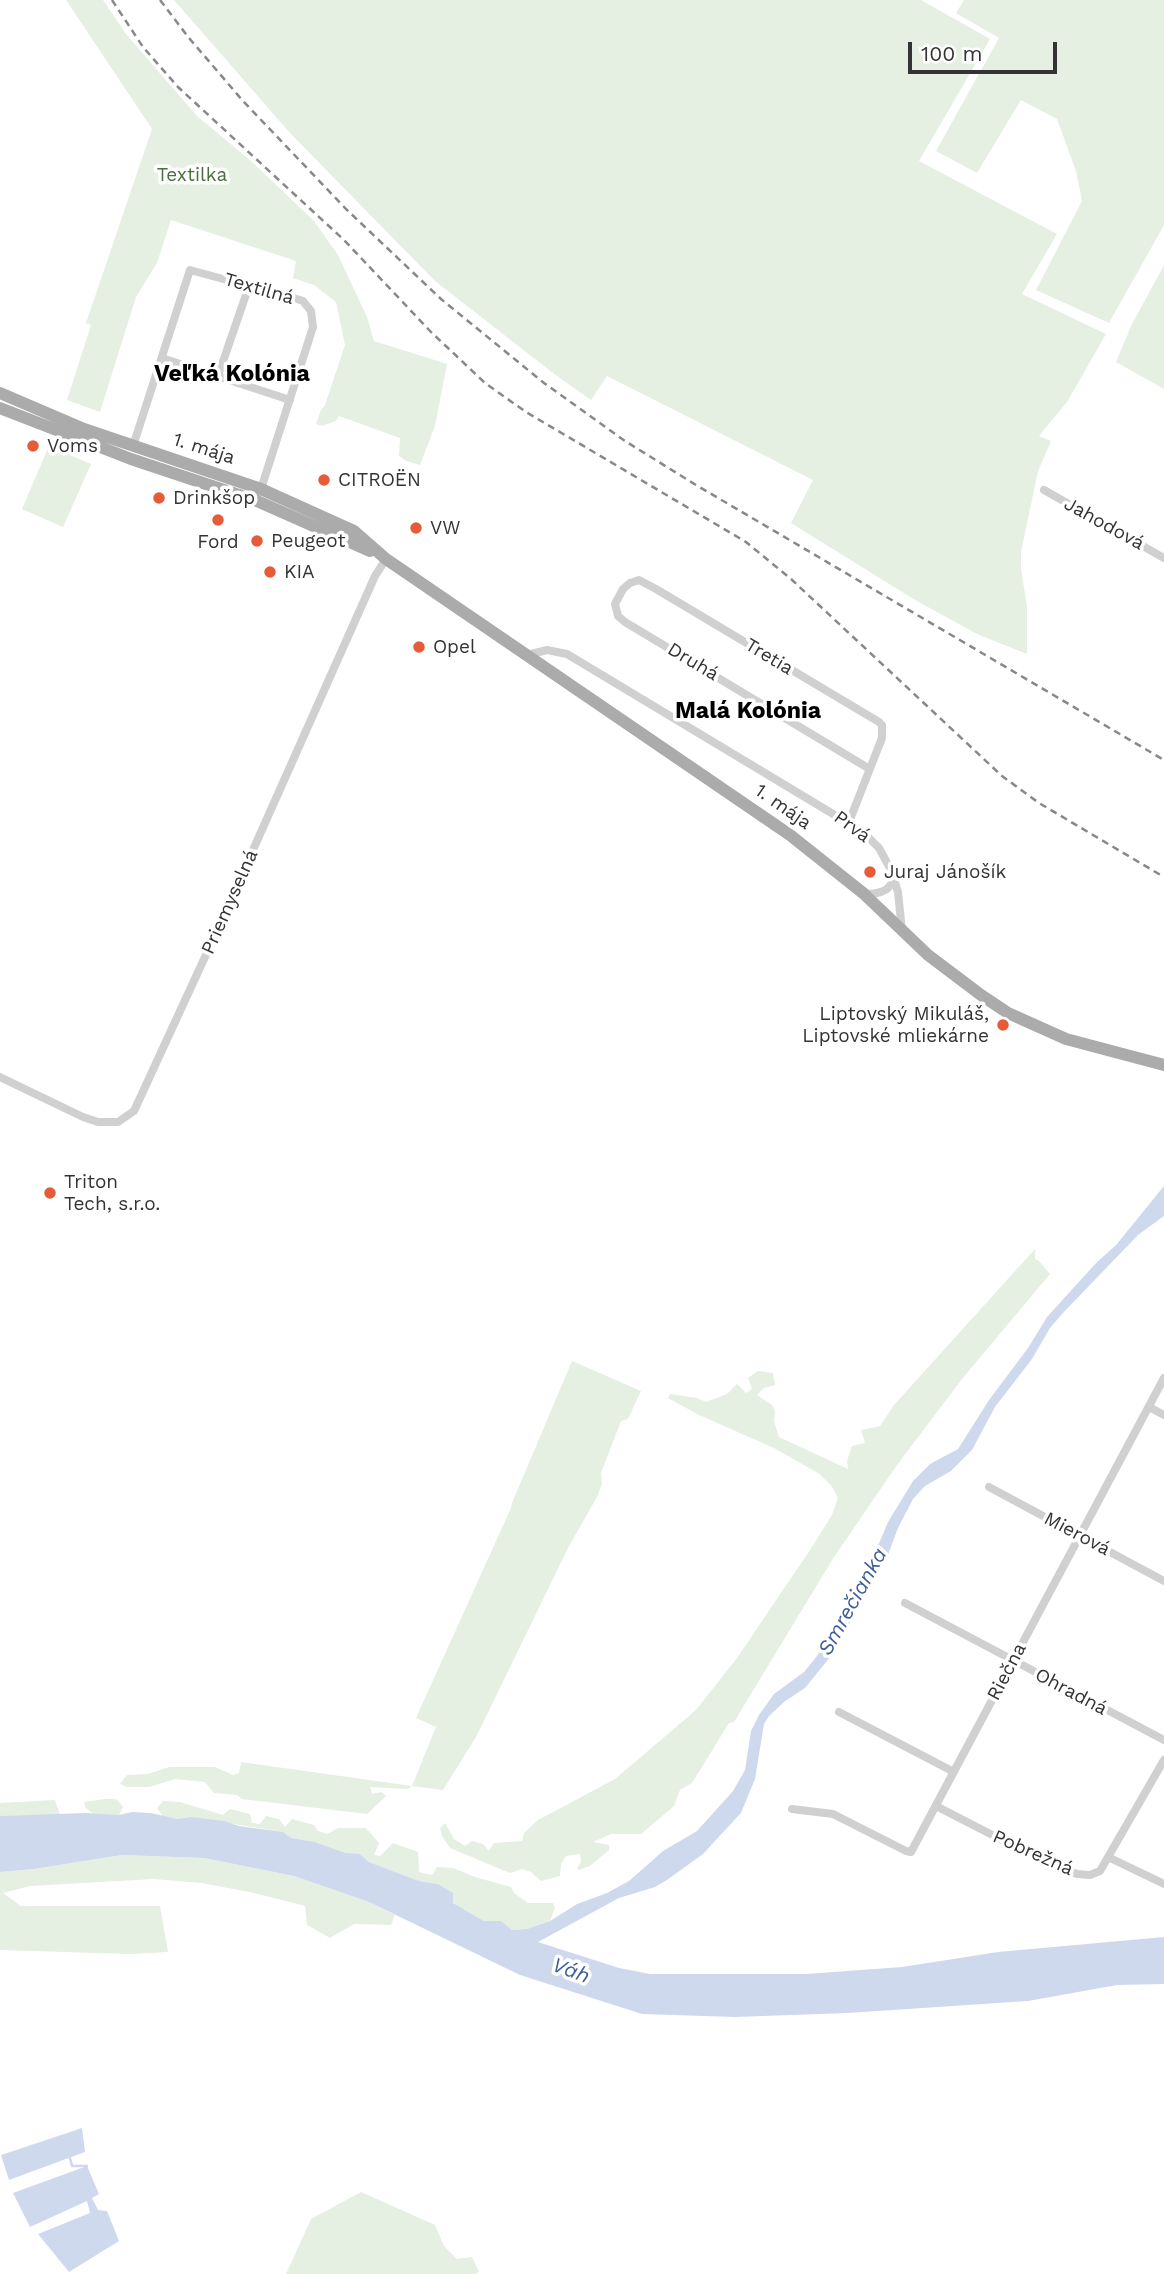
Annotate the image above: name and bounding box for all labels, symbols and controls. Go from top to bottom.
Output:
scale bar [912,28,1061,72]
text: 100 m [921,41,983,66]
park label: Textilka [157,164,227,186]
street label: Textilná [222,268,296,310]
district label: Veľká Kolónia [154,360,310,388]
street label: 1. mája [170,428,238,470]
place label: Voms [47,435,98,457]
marker: Voms [25,438,41,454]
place label: CITROËN [338,469,421,491]
marker: CITROËN [316,472,332,488]
place label: Drinkšop [173,487,255,509]
marker: Drinkšop [151,490,167,506]
street label: Jahodová [1060,493,1148,555]
marker: Ford [210,512,226,528]
place label: VW [430,517,461,539]
marker: VW [408,520,424,536]
place label: Peugeot [271,530,345,552]
place label: Ford [197,531,239,553]
marker: Peugeot [249,533,265,549]
place label: KIA [284,561,315,583]
marker: KIA [262,564,278,580]
street label: Tretia [741,634,797,680]
place label: Opel [433,636,476,658]
street label: Druhá [663,638,723,686]
marker: Opel [411,639,427,655]
district label: Malá Kolónia [675,697,821,725]
street label: 1. mája [750,779,816,835]
street label: Prvá [829,806,875,848]
street label: Priemyselná [197,846,263,958]
place label: Juraj Jánošík [884,861,1006,883]
marker: Juraj Jánošík [862,864,878,880]
place label: Liptovský Mikuláš, Liptovské mliekárne [802,1003,989,1047]
marker: Liptovský Mikuláš, Liptovské mliekárne [995,1017,1011,1033]
place label: Triton Tech, s.r.o. [64,1171,160,1215]
marker: Triton Tech, s.r.o. [42,1185,58,1201]
street label: Mierová [1040,1507,1114,1561]
water label: Smrečianka [813,1544,893,1660]
street label: Riečna [982,1639,1032,1705]
street label: Ohradná [1031,1663,1111,1721]
street label: Pobrežná [989,1825,1077,1881]
water label: Váh [549,1953,593,1989]

